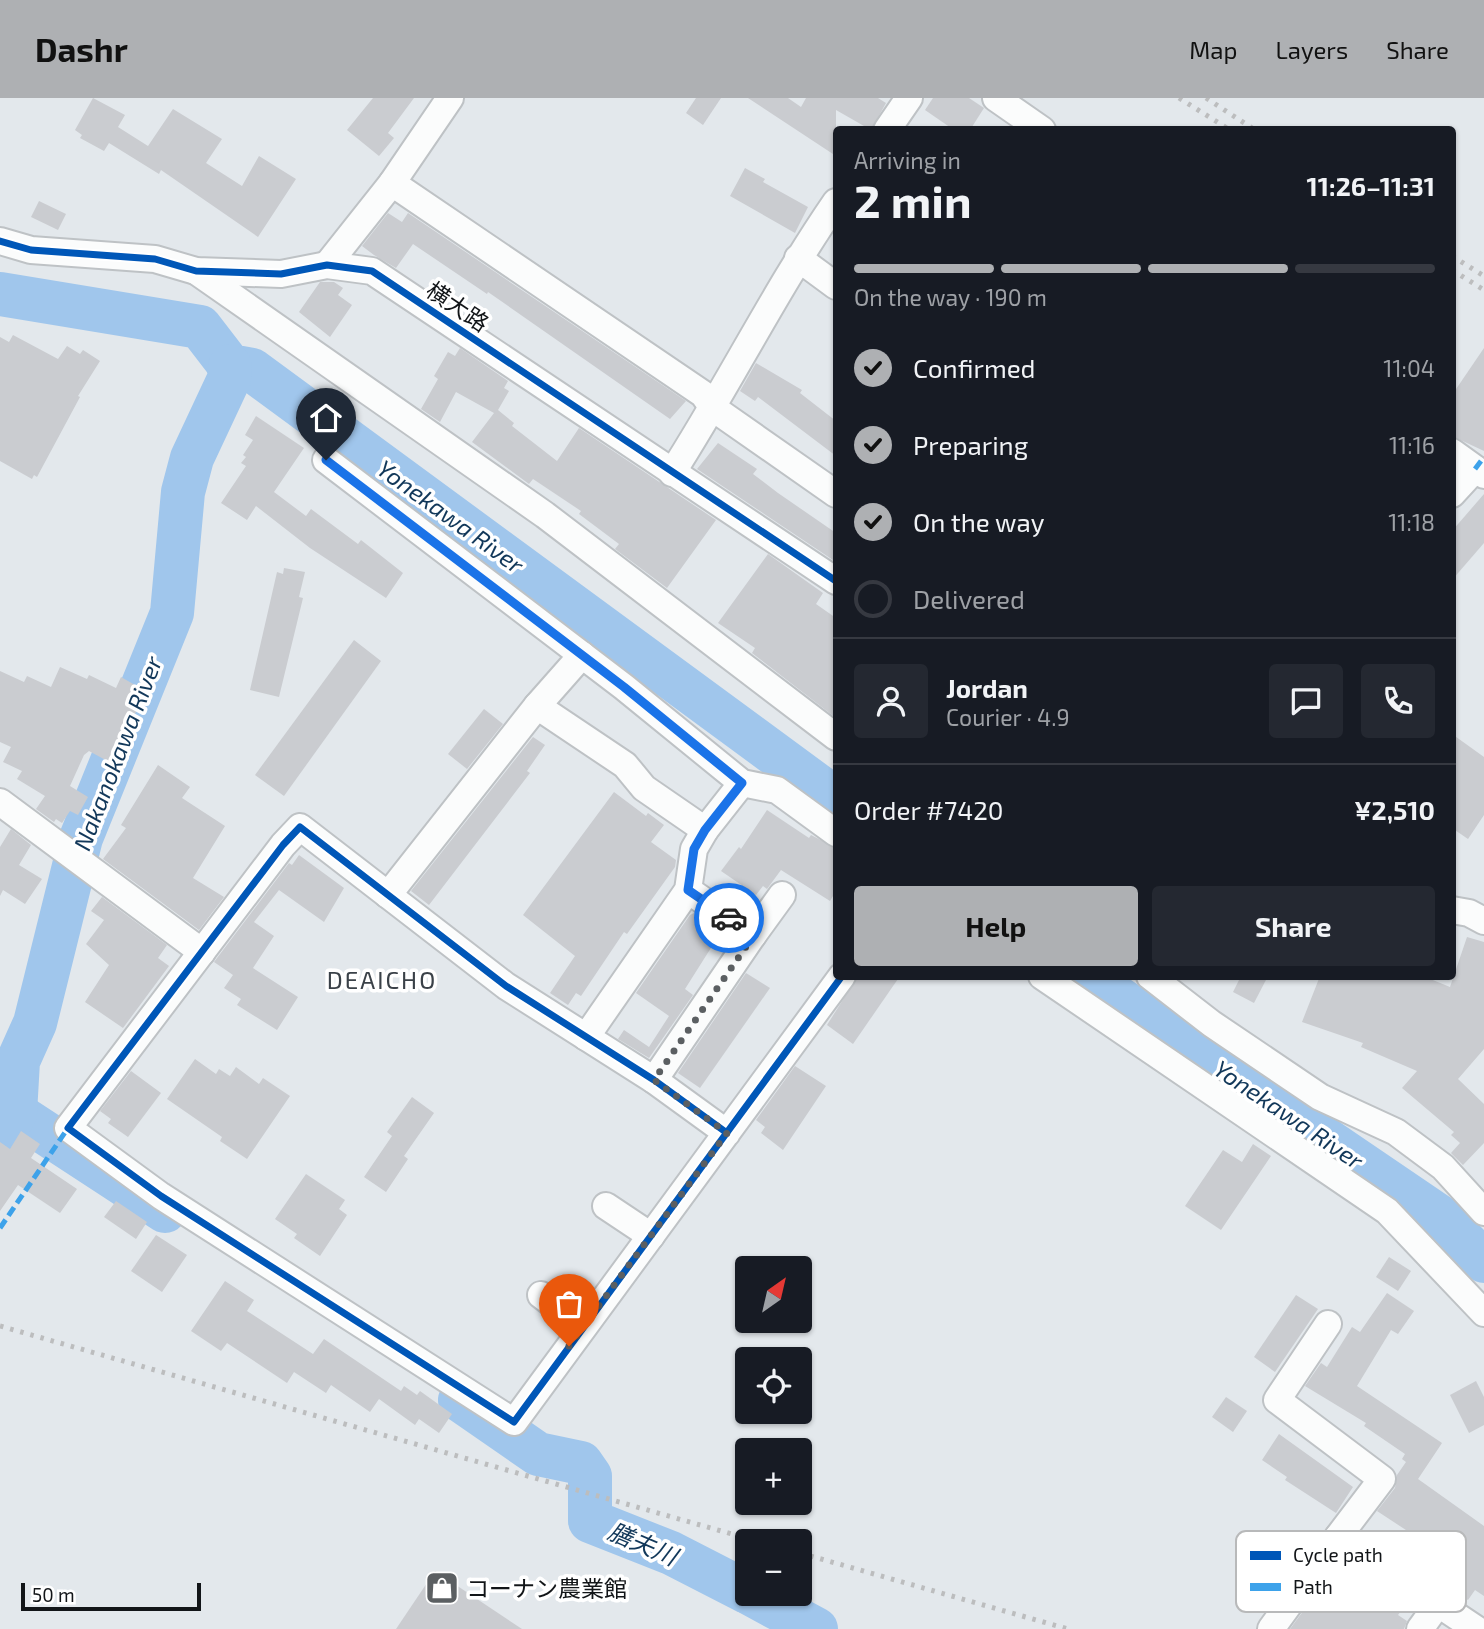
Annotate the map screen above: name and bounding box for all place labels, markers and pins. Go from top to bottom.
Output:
pin [296,388,356,460]
pin [539,1274,599,1346]
shop icon: コーナン農業館 [423,1569,461,1607]
place label: コーナン農業館 [466,1574,627,1602]

